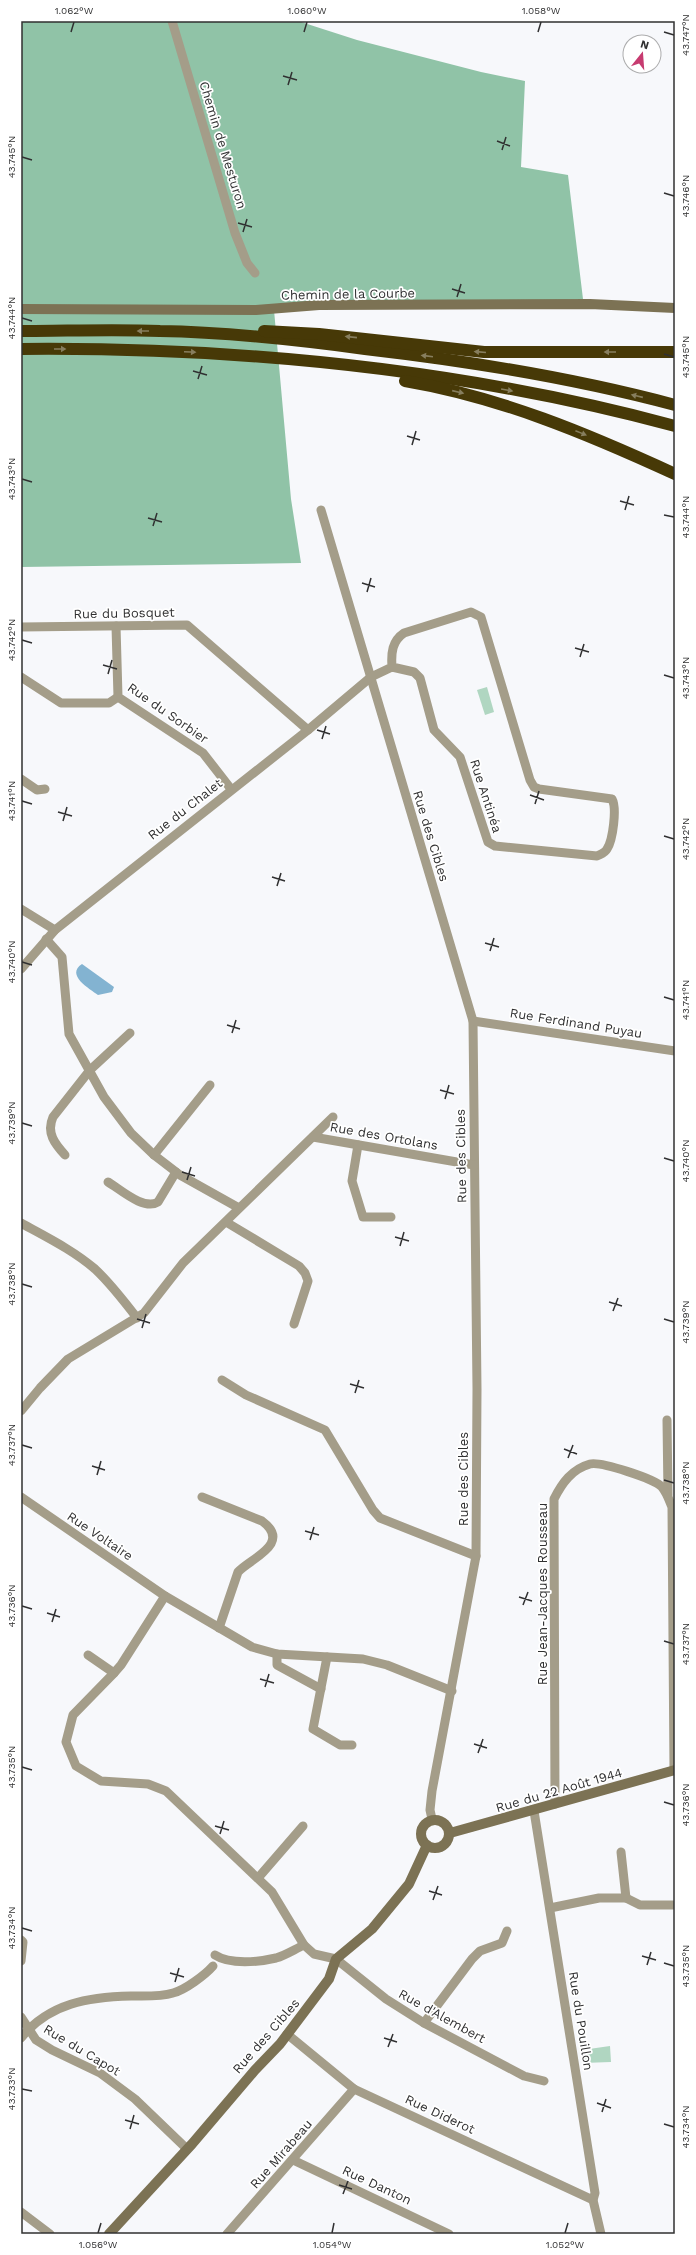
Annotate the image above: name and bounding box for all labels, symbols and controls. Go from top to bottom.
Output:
text: 1.062°W [55,5,94,16]
text: 1.060°W [287,5,327,16]
text: 1.058°W [522,5,561,16]
text: 43.747°N [680,14,691,56]
north arrow [622,34,662,74]
text: N [639,38,651,52]
street label: Chemin de Mesturon [196,79,250,211]
text: 43.745°N [6,136,17,178]
text: 43.746°N [680,175,691,217]
street label: Chemin de la Courbe [281,285,415,303]
text: 43.744°N [6,297,17,339]
one-way arrow [136,328,149,334]
one-way arrow [345,334,357,341]
text: 43.745°N [680,336,691,378]
one-way arrow [54,346,67,352]
one-way arrow [474,348,486,355]
one-way arrow [184,349,196,356]
one-way arrow [603,349,616,355]
one-way arrow [421,353,433,359]
one-way arrow [501,387,513,393]
one-way arrow [451,389,464,395]
one-way arrow [631,392,643,398]
one-way arrow [575,430,586,436]
text: 43.743°N [6,458,17,500]
text: 43.744°N [680,496,691,538]
street label: Rue du Bosquet [73,605,175,621]
text: 43.742°N [6,619,17,661]
text: 43.743°N [680,657,691,699]
street label: Rue du Sorbier [125,680,211,746]
street label: Rue Antinéa [467,757,505,835]
street label: Rue du Chalet [145,775,226,843]
text: 43.741°N [6,781,17,821]
street label: Rue des Cibles [410,789,452,883]
text: 43.742°N [680,818,691,860]
text: 43.740°N [6,941,17,983]
text: 43.741°N [680,980,691,1020]
street label: Rue Ferdinand Puyau [509,1005,643,1041]
text: 43.739°N [6,1101,17,1145]
street label: Rue des Cibles [453,1109,469,1203]
street label: Rue des Ortolans [329,1119,439,1153]
text: 43.740°N [680,1140,691,1182]
text: 43.738°N [6,1262,17,1306]
text: 43.739°N [680,1300,691,1344]
text: 43.737°N [6,1424,17,1466]
street label: Rue des Cibles [456,1432,471,1526]
text: 43.738°N [680,1461,691,1505]
street label: Rue Jean-Jacques Rousseau [535,1503,550,1685]
street label: Rue Voltaire [64,1508,136,1564]
text: 43.736°N [6,1584,17,1628]
text: 43.737°N [680,1623,691,1665]
text: 43.735°N [6,1746,17,1788]
street label: Rue du 22 Août 1944 [494,1765,624,1815]
text: 43.736°N [680,1783,691,1827]
text: 43.734°N [6,1906,17,1950]
text: 43.735°N [680,1945,691,1987]
street label: Rue du Pouillon [566,1970,596,2072]
street label: Rue d'Alembert [396,1986,488,2046]
street label: Rue des Cibles [229,1995,303,2076]
street label: Rue du Capot [41,2021,123,2079]
text: 43.733°N [6,2068,17,2110]
street label: Rue Diderot [403,2091,478,2137]
text: 43.734°N [680,2105,691,2149]
street label: Rue Mirabeau [247,2116,315,2192]
street label: Rue Danton [340,2162,414,2208]
text: 1.056°W [79,2239,118,2250]
text: 1.054°W [313,2239,352,2250]
text: 1.052°W [546,2239,585,2250]

